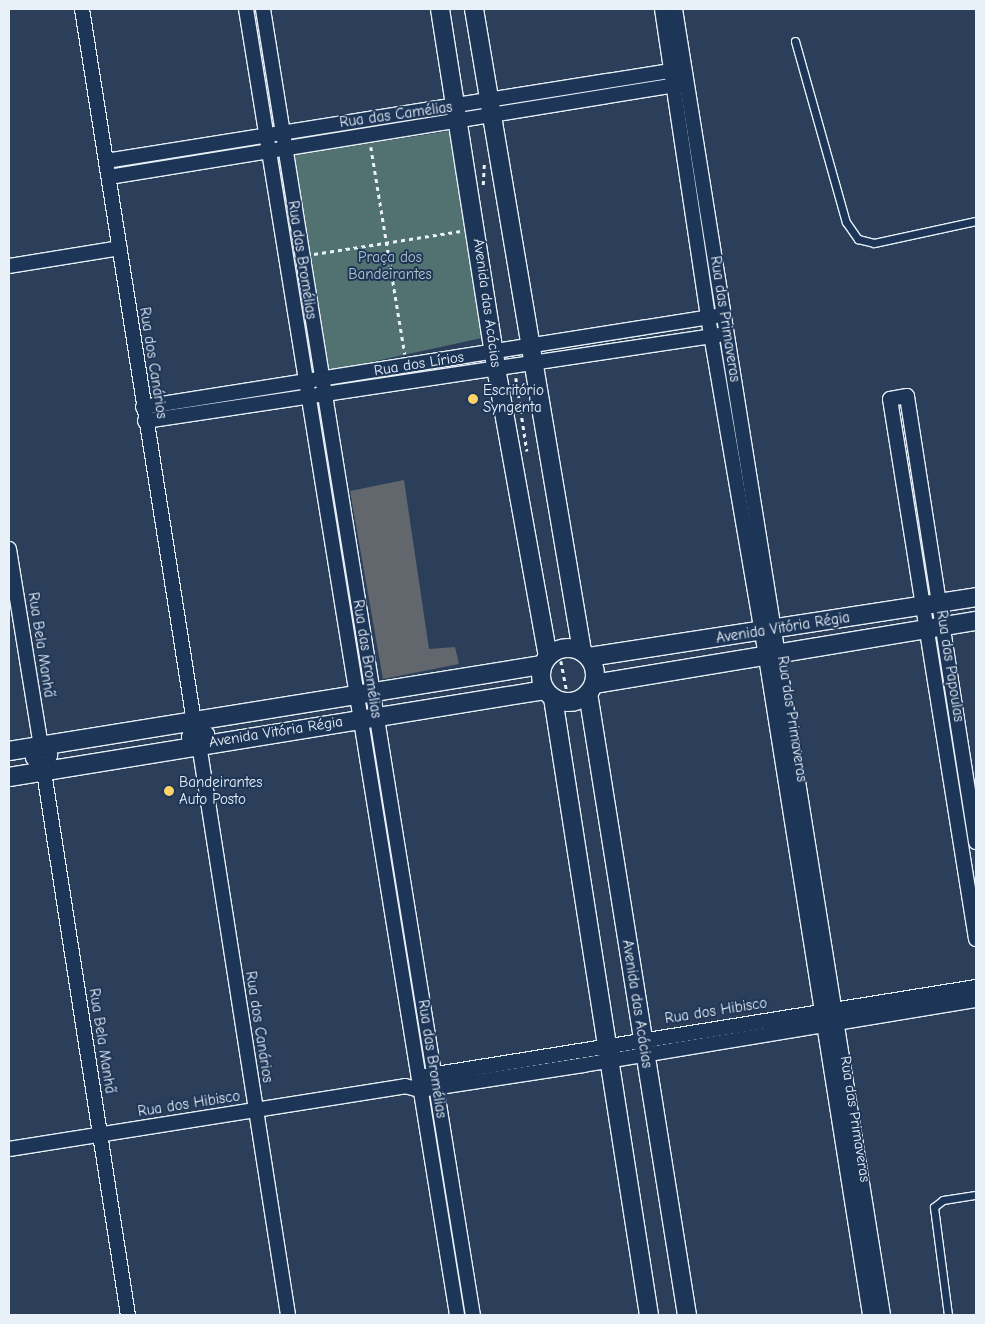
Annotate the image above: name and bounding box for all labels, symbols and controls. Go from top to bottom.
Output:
street label: Rua das Camélias [338,98,454,132]
street label: Rua das Bromélias [284,199,320,321]
street label: Avenida das Acácias [469,237,505,369]
park label: Praça dos Bandeirantes [348,248,432,283]
street label: Rua das Primaveras [706,255,744,383]
street label: Rua dos Canários [135,306,171,420]
street label: Rua dos Lírios [373,348,465,380]
place label: Escritório Syngenta [483,381,544,416]
marker: Escritório Syngenta [467,393,479,405]
street label: Rua Bela Manhã [24,591,58,699]
street label: Rua das Bromélias [349,598,385,720]
street label: Avenida Vitória Régia [715,609,851,647]
street label: Rua das Papoulas [932,609,968,723]
street label: Rua das Primaveras [773,655,811,783]
street label: Avenida Vitória Régia [208,713,344,751]
place label: Bandeirantes Auto Posto [179,773,263,808]
marker: Bandeirantes Auto Posto [163,785,175,797]
street label: Avenida das Acácias [618,938,656,1070]
street label: Rua dos Canários [241,970,277,1084]
street label: Rua Bela Manhã [85,987,119,1095]
street label: Rua dos Hibisco [664,994,768,1028]
street label: Rua das Bromélias [414,998,450,1120]
street label: Rua das Primaveras [836,1055,874,1183]
street label: Rua dos Hibisco [137,1087,241,1121]

